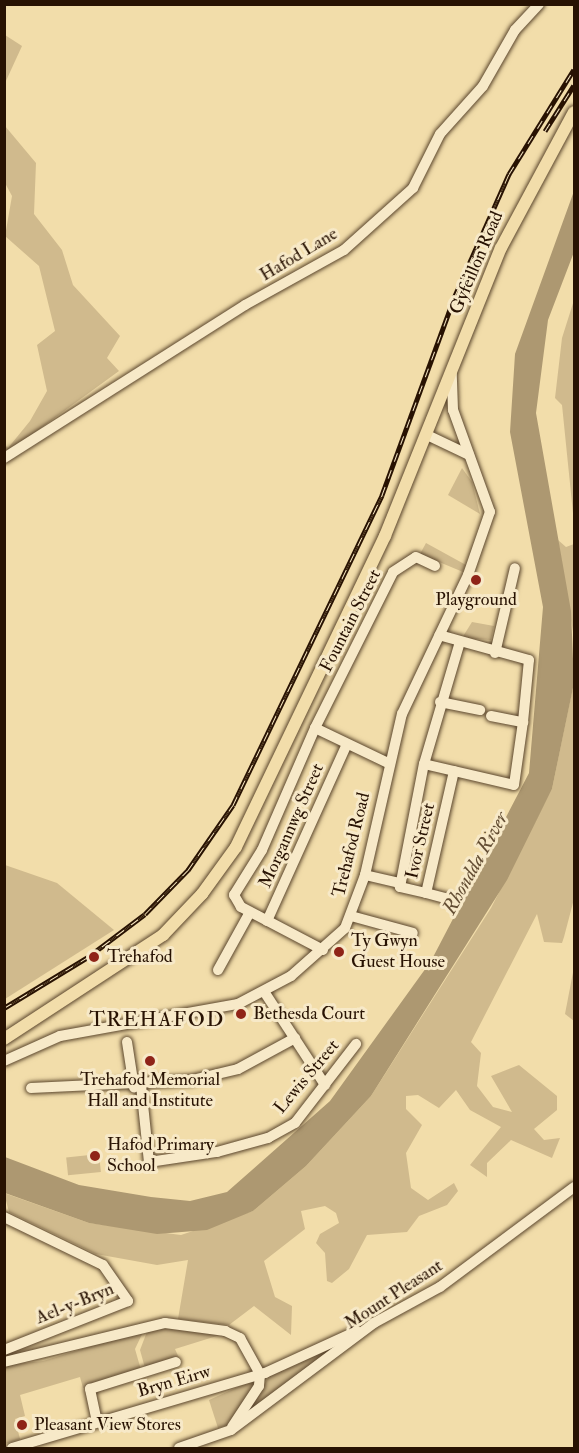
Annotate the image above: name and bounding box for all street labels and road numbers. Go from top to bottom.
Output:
street label: Gyfeillon Road [446,208,508,318]
street label: Hafod Lane [256,223,342,287]
street label: Fountain Street [316,566,386,676]
street label: Morgannwg Street [255,760,329,892]
street label: Trehafod Road [329,790,375,900]
street label: Ivor Street [402,801,440,881]
street label: Lewis Street [270,1036,344,1118]
street label: Mount Pleasant [341,1255,447,1335]
street label: Ael-y-Bryn [33,1279,117,1329]
street label: Bryn Eirw [135,1361,213,1403]

